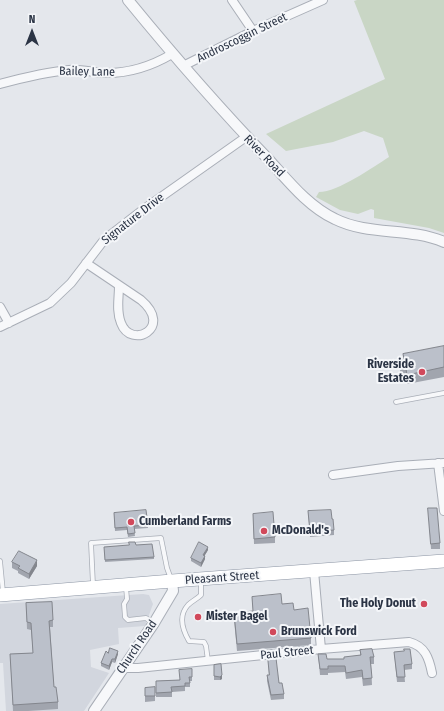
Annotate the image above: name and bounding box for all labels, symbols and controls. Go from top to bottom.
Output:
street label: Androscoggin Street [195,10,289,66]
north arrow [12,12,52,52]
text: N [29,13,35,26]
street label: Bailey Lane [59,64,115,80]
street label: River Road [241,132,287,180]
street label: Signature Drive [99,190,167,248]
place label: Riverside Estates [367,358,414,386]
marker: Riverside Estates [417,367,427,377]
place label: Cumberland Farms [139,515,231,529]
marker: Cumberland Farms [126,517,136,527]
place label: McDonald's [272,524,329,538]
marker: McDonald's [259,526,269,536]
street label: Pleasant Street [184,568,260,588]
place label: The Holy Donut [340,597,416,611]
marker: The Holy Donut [419,599,429,609]
place label: Mister Bagel [206,610,268,624]
marker: Mister Bagel [193,612,203,622]
street label: Church Road [114,617,160,677]
place label: Brunswick Ford [281,625,357,639]
marker: Brunswick Ford [268,627,278,637]
street label: Paul Street [260,643,314,663]

